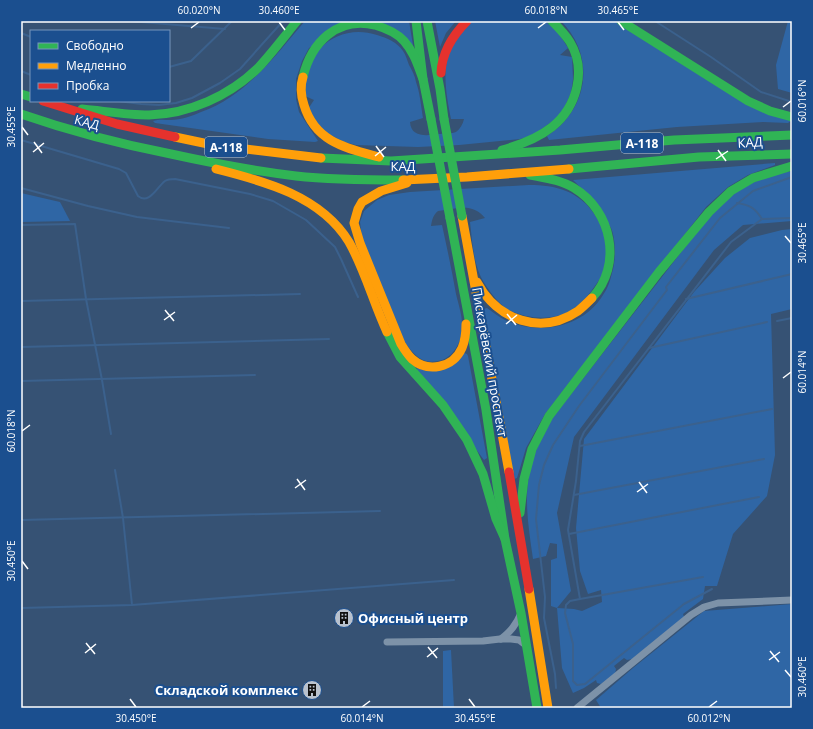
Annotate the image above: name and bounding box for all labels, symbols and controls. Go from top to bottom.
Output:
text: 60.020°N [177,3,221,17]
text: 30.460°E [258,3,300,17]
text: 60.018°N [524,3,568,17]
text: 30.465°E [597,3,639,17]
legend [30,30,170,102]
text: Свободно [66,37,124,54]
text: Медленно [66,57,126,74]
text: Пробка [66,77,109,94]
text: 60.016°N [795,79,809,123]
text: 30.455°E [4,106,18,148]
street label: КАД [73,110,102,134]
street label: КАД [737,132,763,152]
road number: А-118 [621,133,663,153]
road number: А-118 [205,137,247,157]
street label: КАД [390,157,416,175]
text: 30.465°E [795,222,809,264]
street label: Пискарёвский проспект [468,286,512,438]
text: 60.014°N [795,350,809,394]
text: 60.018°N [4,409,18,453]
text: 30.450°E [4,540,18,582]
building icon: Офисный центр [333,607,355,629]
place label: Офисный центр [358,609,468,627]
text: 30.460°E [795,656,809,698]
building icon: Складской комплекс [301,679,323,701]
place label: Складской комплекс [155,681,298,699]
text: 30.450°E [115,711,157,725]
text: 60.014°N [340,711,384,725]
text: 30.455°E [454,711,496,725]
text: 60.012°N [687,711,731,725]

